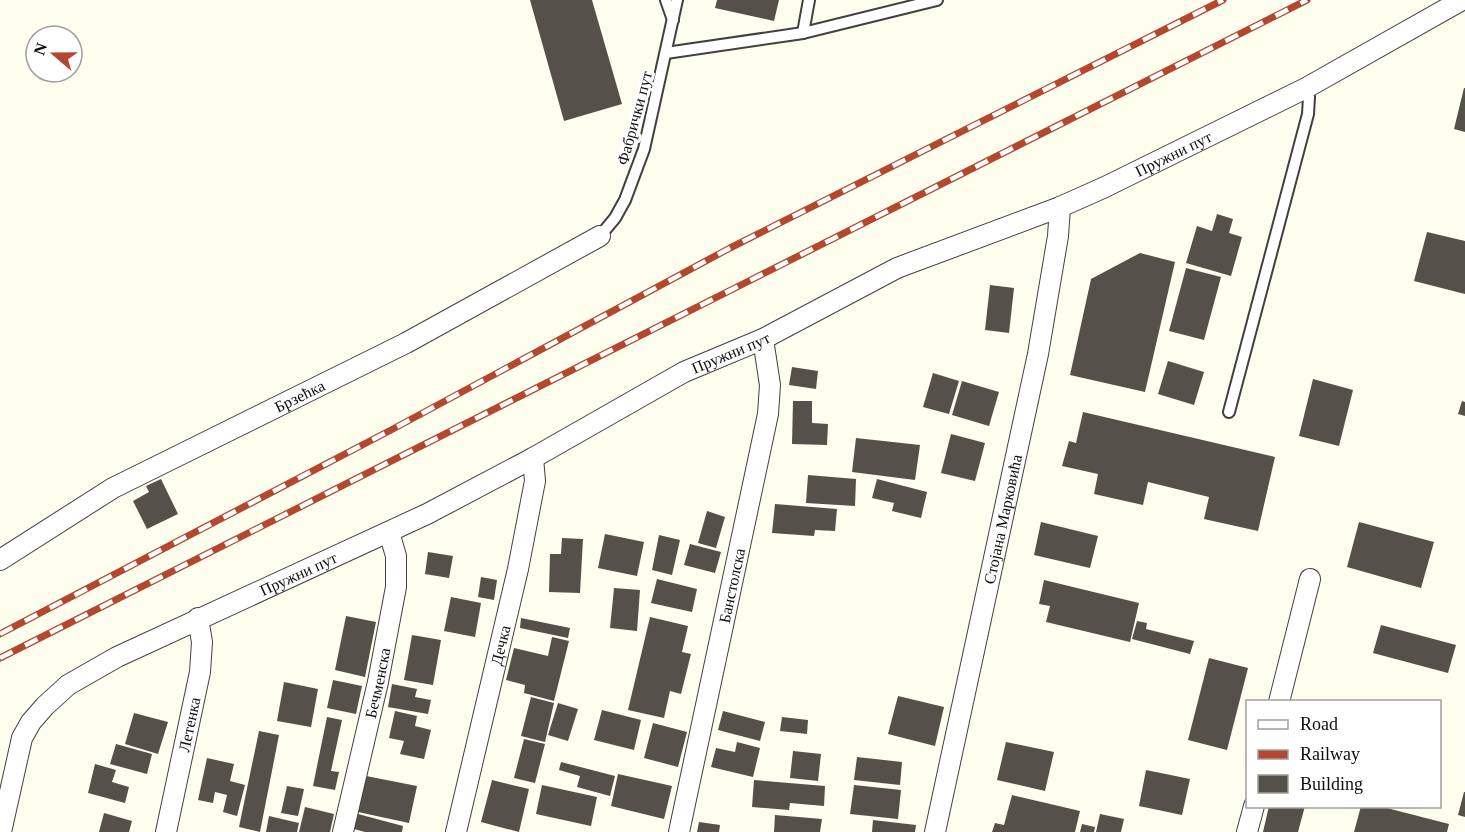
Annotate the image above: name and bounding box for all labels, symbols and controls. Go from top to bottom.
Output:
north arrow [24,24,84,84]
text: N [30,40,50,57]
street label: Фабрички пут [614,69,656,167]
street label: Пружни пут [1132,128,1214,180]
street label: Пружни пут [689,329,773,377]
street label: Брзећка [272,377,327,416]
street label: Стојана Марковића [981,453,1025,586]
street label: Банстолска [716,547,748,625]
street label: Пружни пут [257,549,340,599]
street label: Дечка [488,624,513,667]
street label: Бечменска [362,646,393,720]
street label: Летенка [175,696,203,753]
legend [1246,700,1441,808]
text: Road [1300,714,1338,734]
text: Railway [1300,744,1360,764]
text: Building [1300,774,1363,794]

